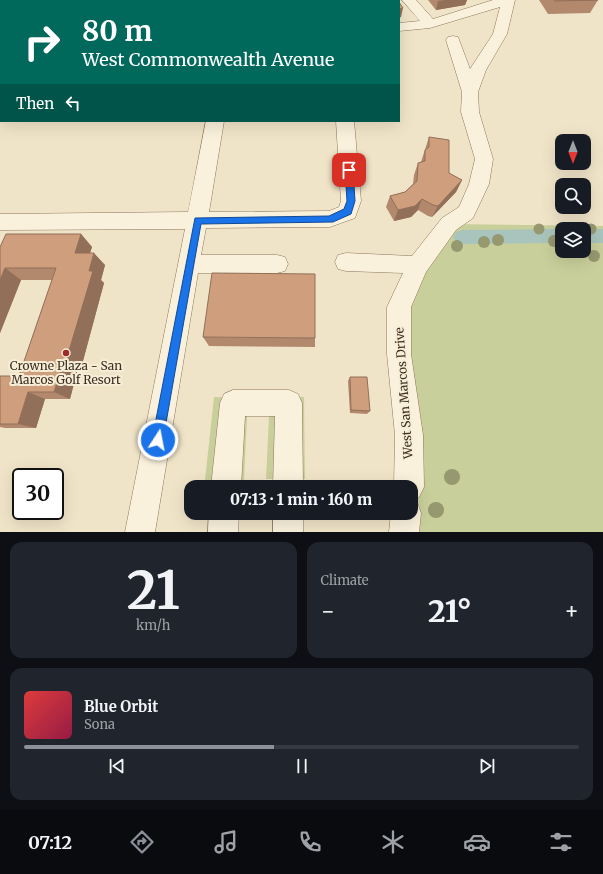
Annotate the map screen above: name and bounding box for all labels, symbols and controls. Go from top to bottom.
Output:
text: 80 m [82,13,153,49]
icon: right [16,16,68,68]
text: West Commonwealth Avenue [82,48,334,71]
icon: left [62,92,84,114]
text: Then [16,94,54,113]
north arrow [555,134,591,170]
map controls [555,134,591,258]
pin [332,153,366,187]
icon: arrive [338,159,360,181]
button: search [555,178,591,214]
button: layers [555,222,591,258]
street label: West San Marcos Drive [391,327,416,460]
marker: Crowne Plaza - San Marcos Golf Resort [61,348,71,358]
place label: Crowne Plaza - San Marcos Golf Resort [10,358,122,387]
position arrow [137,419,179,461]
speed limit sign: 30 [12,468,64,520]
text: 07:13 · 1 min · 160 m [230,490,372,509]
text: 21 [127,558,180,623]
text: Climate [321,572,369,589]
text: 21° [428,592,472,630]
text: − [321,597,335,625]
text: + [564,597,579,625]
text: km/h [136,617,170,634]
text: Blue Orbit [84,697,158,716]
text: Sona [84,716,115,733]
icon: previous [106,755,128,777]
icon: pause [291,755,313,777]
icon: next [476,755,498,777]
icon: directions [128,828,156,856]
icon: music [212,828,240,856]
icon: phone [296,828,324,856]
icon: climate [379,828,407,856]
icon: car [463,828,491,856]
icon: filters [547,828,575,856]
text: 07:12 [28,831,72,854]

